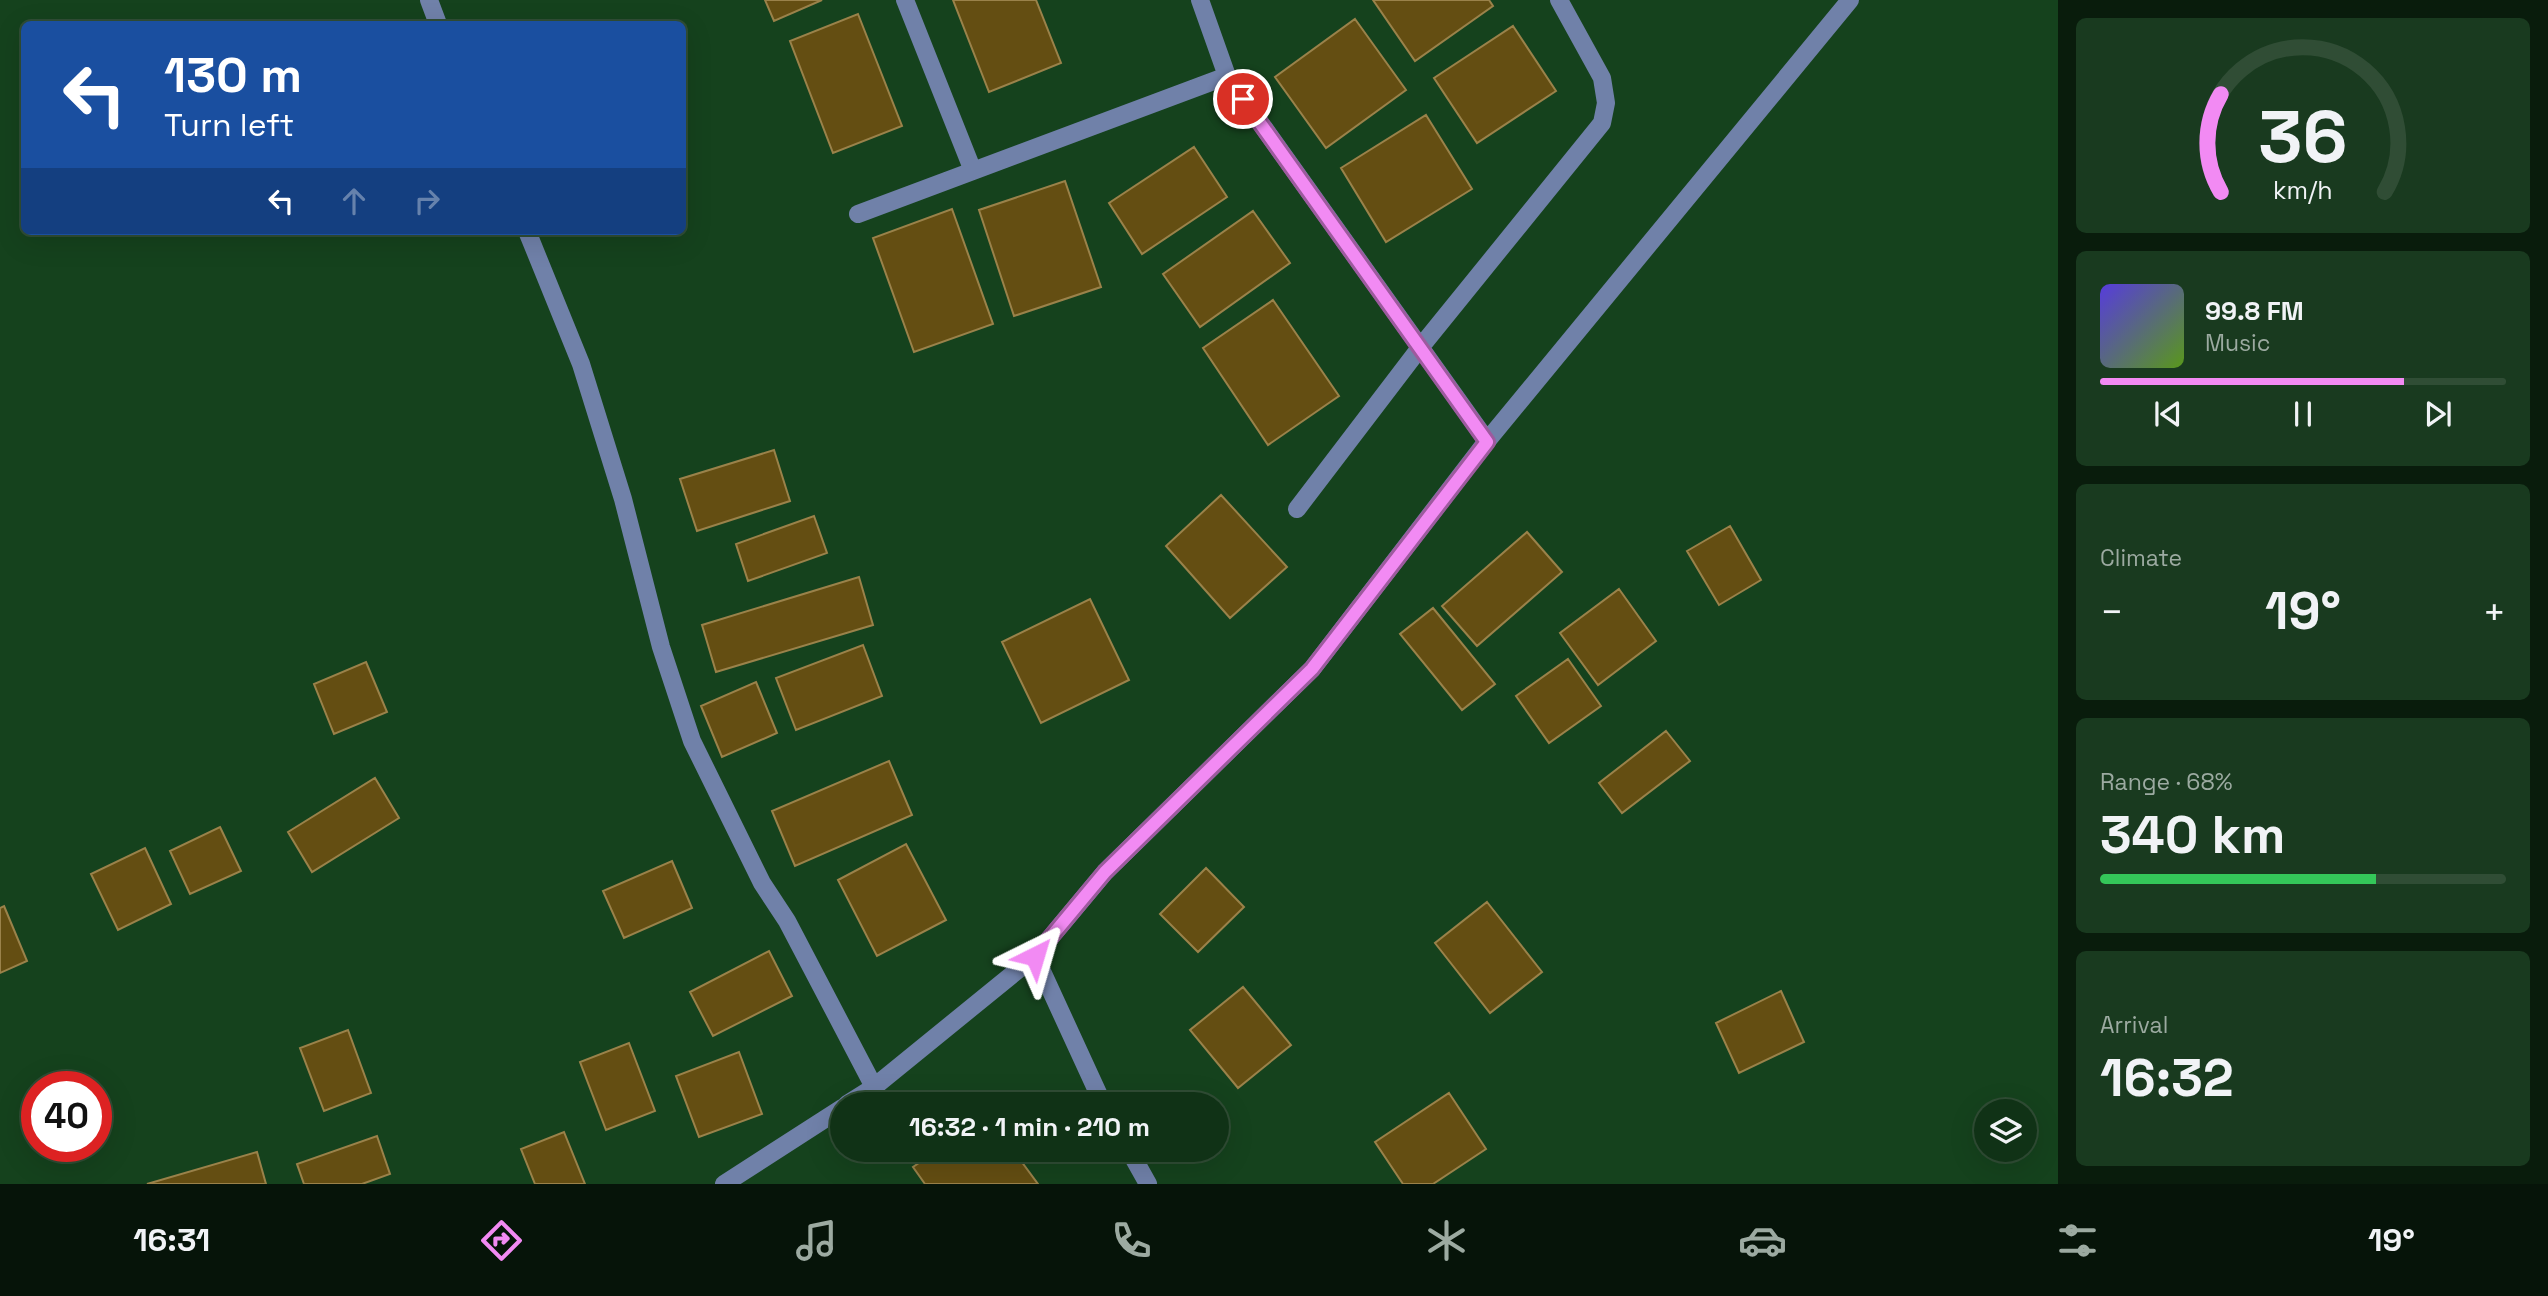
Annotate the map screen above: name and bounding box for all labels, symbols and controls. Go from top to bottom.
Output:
text: 130 m [164,44,302,106]
icon: left [49,49,140,140]
pin [1213,69,1273,129]
icon: arrive [1224,80,1262,118]
text: 36 [2258,90,2348,183]
text: Turn left [164,105,294,145]
text: km/h [2273,173,2333,205]
icon: left [262,182,300,220]
icon: ahead [335,182,373,220]
icon: right [408,182,446,220]
text: 99.8 FM [2205,294,2304,328]
text: Music [2205,328,2270,358]
icon: previous [2149,395,2187,433]
icon: pause [2284,395,2322,433]
icon: next [2419,395,2457,433]
text: Climate [2100,543,2182,573]
text: 19° [2265,578,2341,644]
text: − [2100,588,2124,636]
text: + [2482,588,2506,636]
text: Range · 68% [2100,767,2233,797]
text: 340 km [2100,802,2285,868]
position arrow [998,919,1072,993]
text: Arrival [2100,1010,2168,1040]
text: 16:32 [2100,1045,2234,1111]
speed limit sign: 40 [21,1071,112,1162]
map controls [1974,1099,2037,1162]
button: layers [1974,1099,2037,1162]
text: 16:32 · 1 min · 210 m [909,1110,1150,1144]
icon: directions [477,1216,526,1265]
icon: music [792,1216,841,1265]
icon: phone [1107,1216,1156,1265]
icon: climate [1422,1216,1471,1265]
icon: car [1738,1216,1787,1265]
icon: filters [2053,1216,2102,1265]
text: 16:31 [133,1220,210,1260]
text: 19° [2368,1220,2415,1260]

